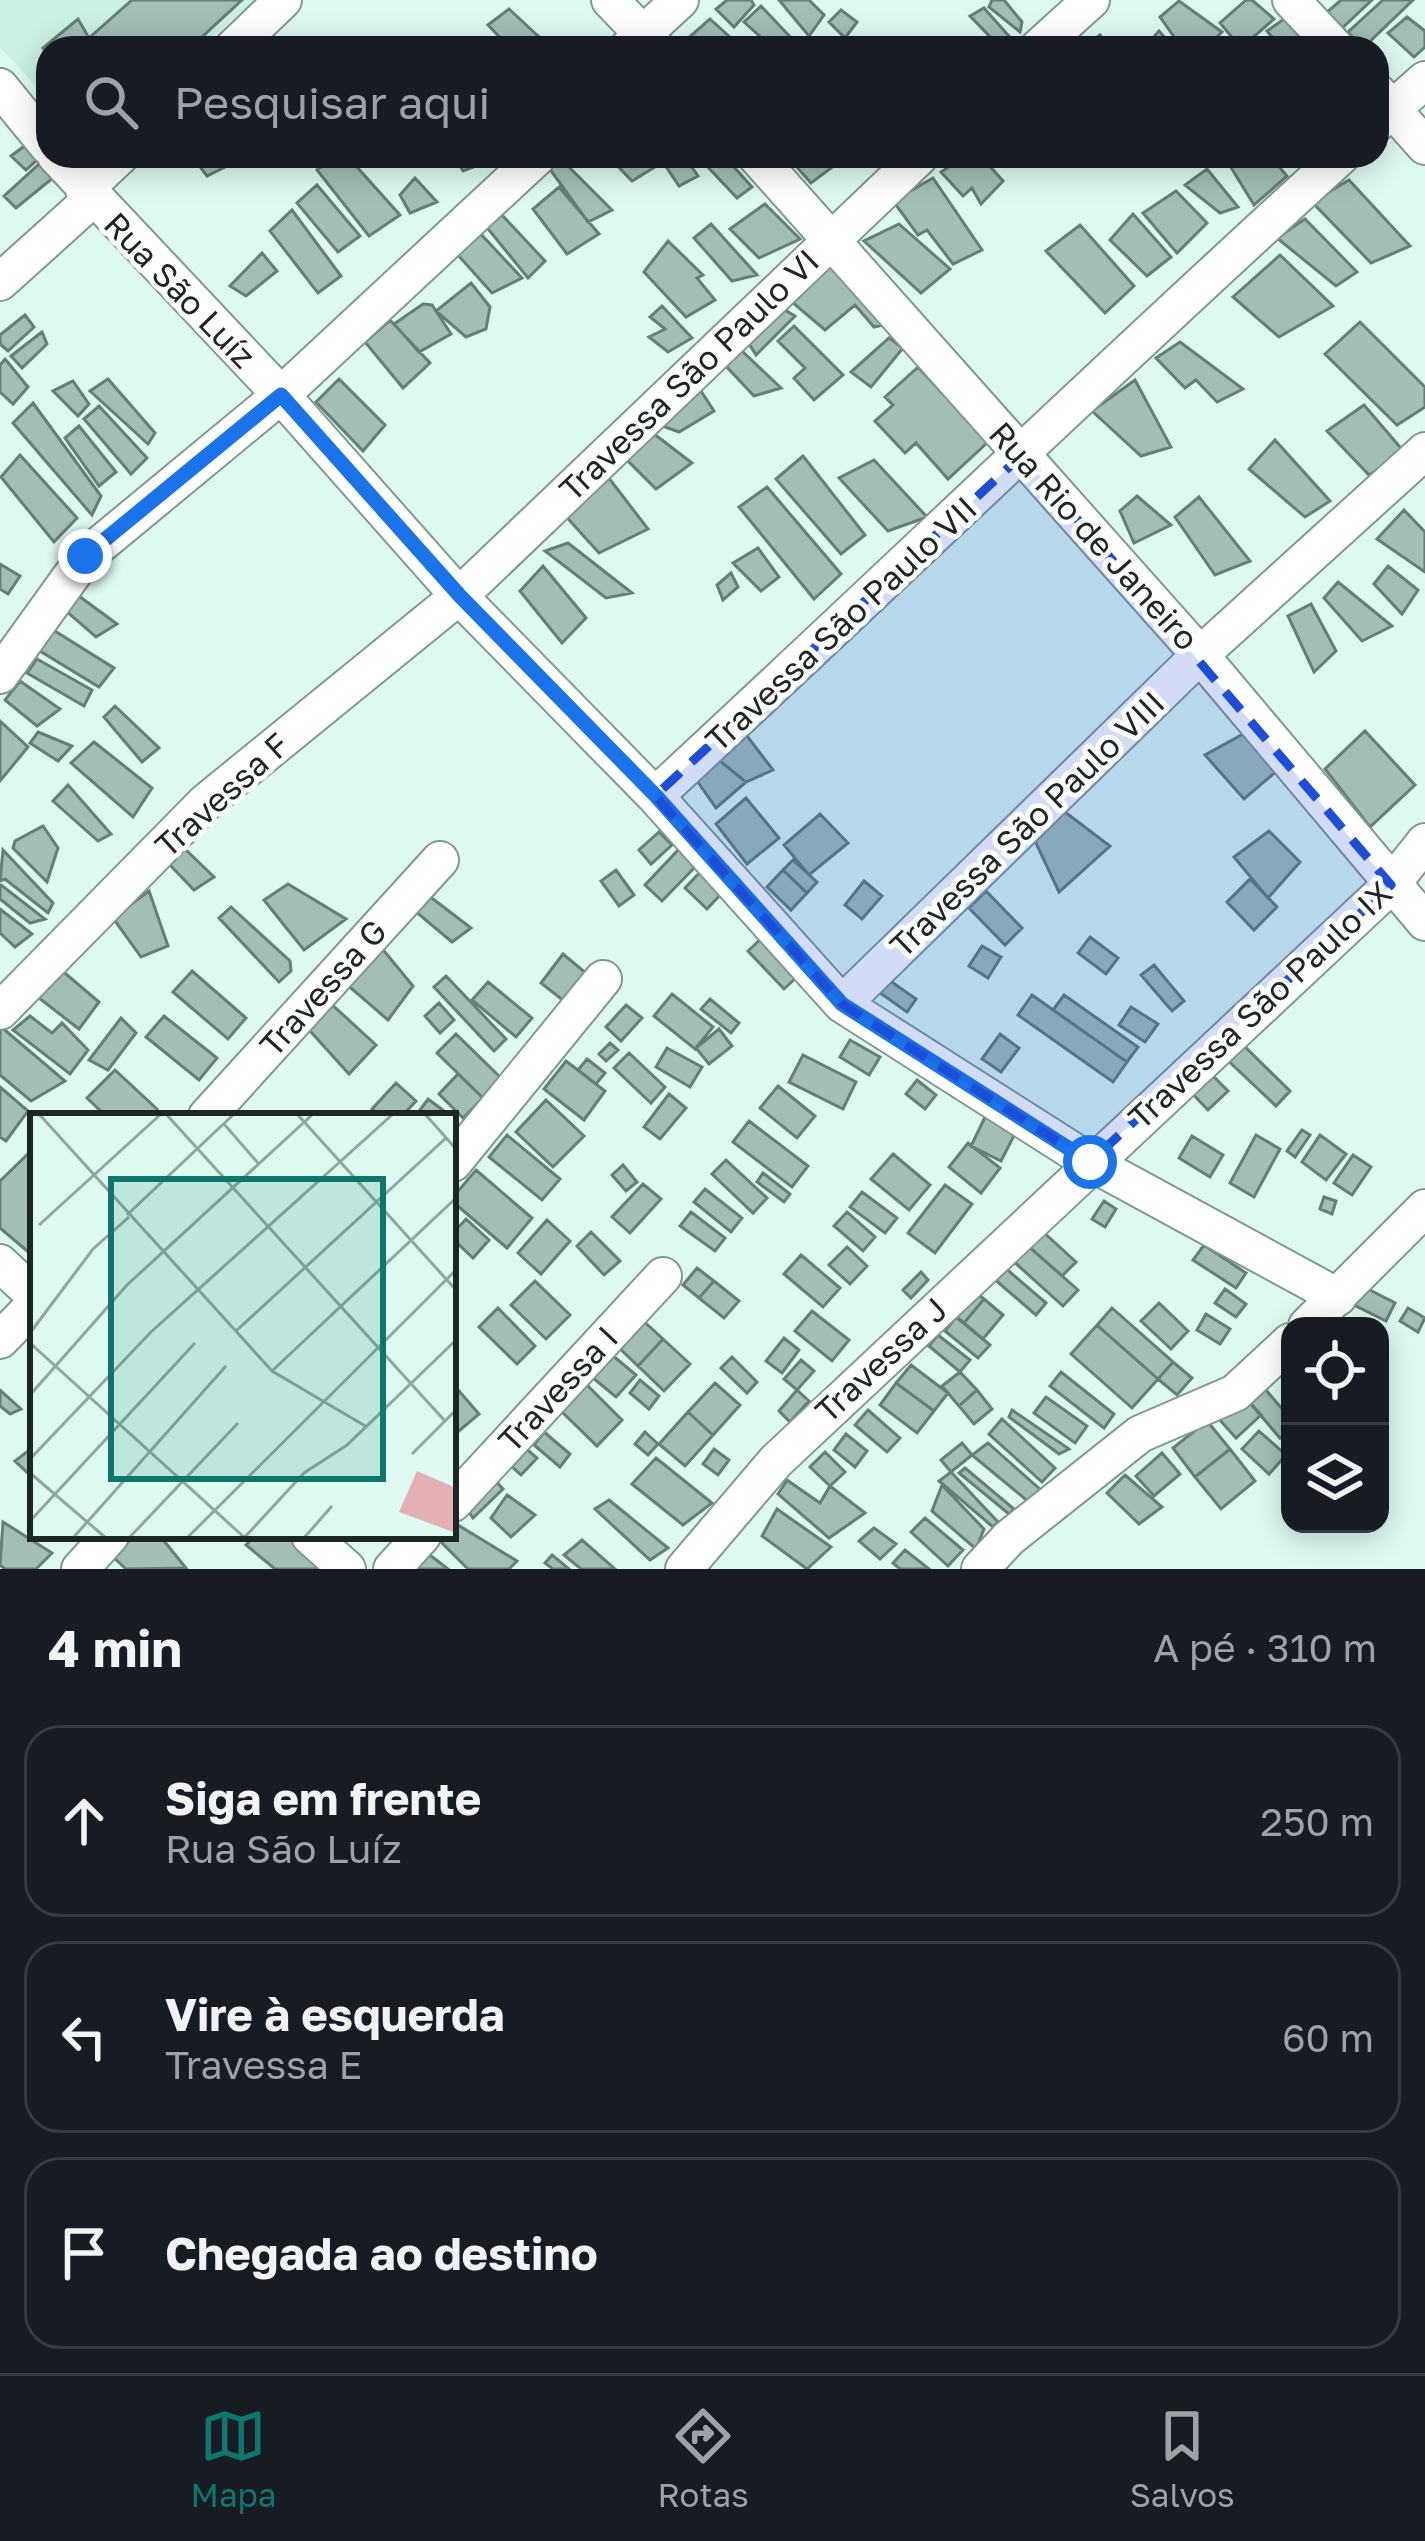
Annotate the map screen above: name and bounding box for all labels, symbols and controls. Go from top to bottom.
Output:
search box [36,36,1389,168]
icon: search [78,69,144,135]
text: Pesquisar aqui [174,75,490,129]
street label: Rua São Luíz [97,204,264,375]
street label: Travessa São Paulo VI [551,241,826,509]
street label: Rua Rio de Janeiro [982,414,1207,658]
street label: Travessa São Paulo VII [697,488,984,759]
route end [58,529,112,583]
street label: Travessa São Paulo VIII [881,682,1172,965]
street label: Travessa F [147,724,297,865]
street label: Travessa São Paulo IX [1120,873,1399,1137]
street label: Travessa G [251,911,394,1064]
inset map [30,1113,456,1539]
route start [1063,1135,1117,1189]
street label: Travessa J [807,1289,954,1430]
map controls [1281,1317,1389,1533]
button: locate [1281,1317,1389,1425]
street label: Travessa I [490,1318,626,1459]
button: layers [1281,1425,1389,1533]
text: 4 min [48,1617,182,1678]
text: A pé · 310 m [1153,1624,1377,1671]
text: Siga em frente [165,1771,481,1825]
icon: ahead [51,1788,117,1854]
text: 250 m [1260,1798,1374,1845]
text: Rua São Luíz [165,1825,402,1872]
text: Vire à esquerda [165,1987,505,2041]
icon: left [51,2004,117,2070]
text: 60 m [1282,2014,1374,2061]
text: Travessa E [165,2041,362,2088]
icon: arrive [51,2220,117,2286]
text: Chegada ao destino [165,2226,598,2280]
tab: Mapa [191,2403,276,2514]
tab: Rotas [657,2403,749,2514]
tab: Salvos [1130,2403,1235,2514]

